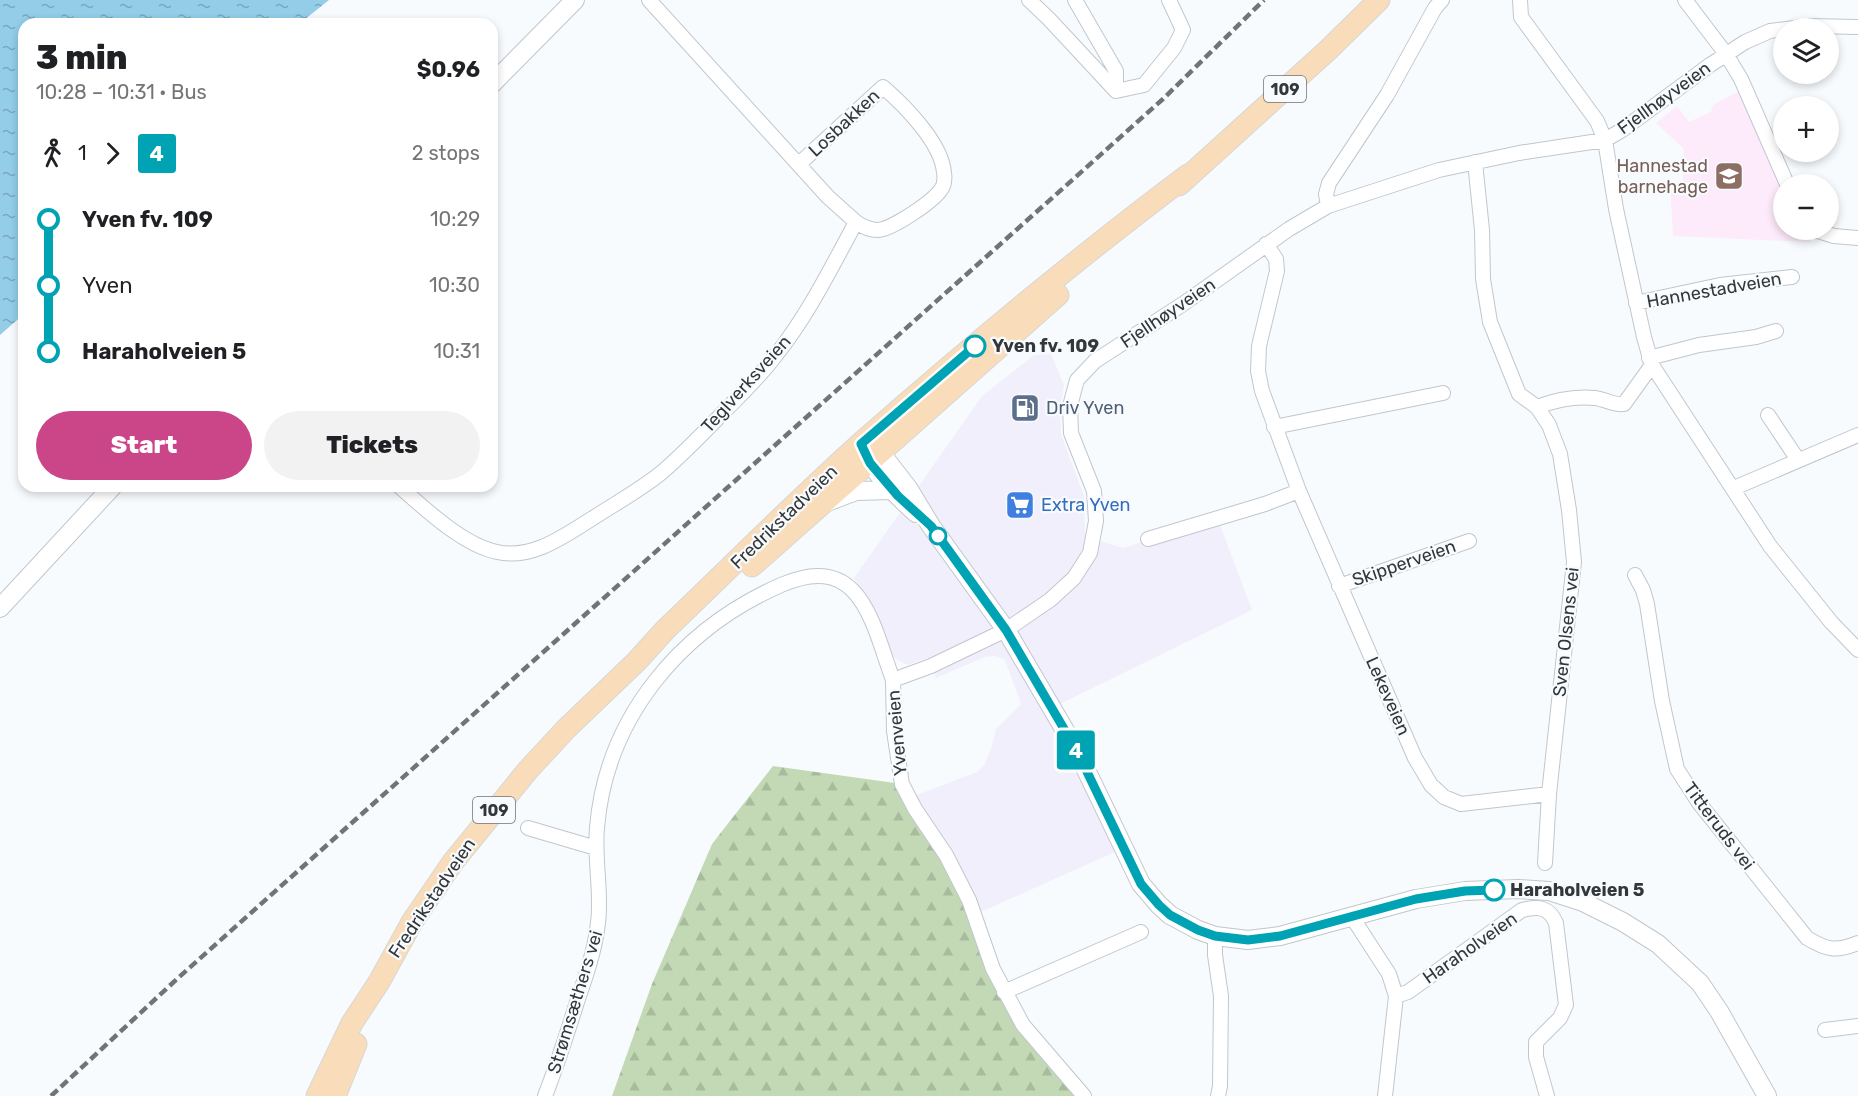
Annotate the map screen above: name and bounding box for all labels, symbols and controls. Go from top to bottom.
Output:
map controls [1773,18,1839,240]
button: layers [1773,18,1839,84]
text: 3 min [36,38,128,77]
text: $0.96 [417,56,480,83]
street label: Fjellhøyveien [1613,57,1715,139]
road number: 109 [1264,76,1306,102]
text: 10:28 – 10:31 · Bus [36,80,207,104]
street label: Losbakken [804,85,884,161]
button: + [1773,96,1839,162]
icon: walk [36,137,69,170]
icon: forward [96,137,129,170]
text: 1 [78,141,87,165]
text: 4 [150,141,164,166]
text: 2 stops [412,141,480,165]
place label: Hannestad barnehage [1616,155,1708,198]
school or university icon: Hannestad barnehage [1713,160,1745,192]
button: − [1773,174,1839,240]
text: Yven fv. 109 [82,206,213,233]
text: 10:29 [430,207,480,231]
street label: Hannestadveien [1645,267,1783,313]
text: Yven [82,272,133,299]
text: 10:30 [429,273,480,297]
street label: Fjellhøyveien [1116,273,1220,353]
street label: Teglverksveien [697,331,795,437]
marker: Yven fv. 109 [964,335,986,357]
place label: Yven fv. 109 [992,335,1099,357]
text: Haraholveien 5 [82,338,246,365]
text: 10:31 [433,339,480,363]
fuel station icon: Driv Yven [1009,392,1041,424]
place label: Driv Yven [1046,397,1124,419]
button: Start [36,411,252,480]
button: Tickets [264,411,480,480]
street label: Fredrikstadveien [726,460,842,574]
supermarket icon: Extra Yven [1004,489,1036,521]
place label: Extra Yven [1041,494,1130,516]
unlabelled marker [929,527,947,545]
street label: Skipperveien [1349,535,1459,591]
street label: Sven Olsens vei [1548,566,1584,698]
street label: Lekeveien [1361,653,1415,739]
street label: Yvenveien [882,689,912,777]
line badge: 4 [1056,730,1096,770]
text: 4 [1069,738,1083,763]
street label: Titteruds vei [1679,778,1759,874]
road number: 109 [473,797,515,823]
street label: Fredrikstadveien [384,834,480,962]
marker: Haraholveien 5 [1483,879,1505,901]
place label: Haraholveien 5 [1510,879,1644,901]
street label: Haraholveien [1419,907,1521,989]
street label: Strømsæthers vei [543,928,607,1076]

